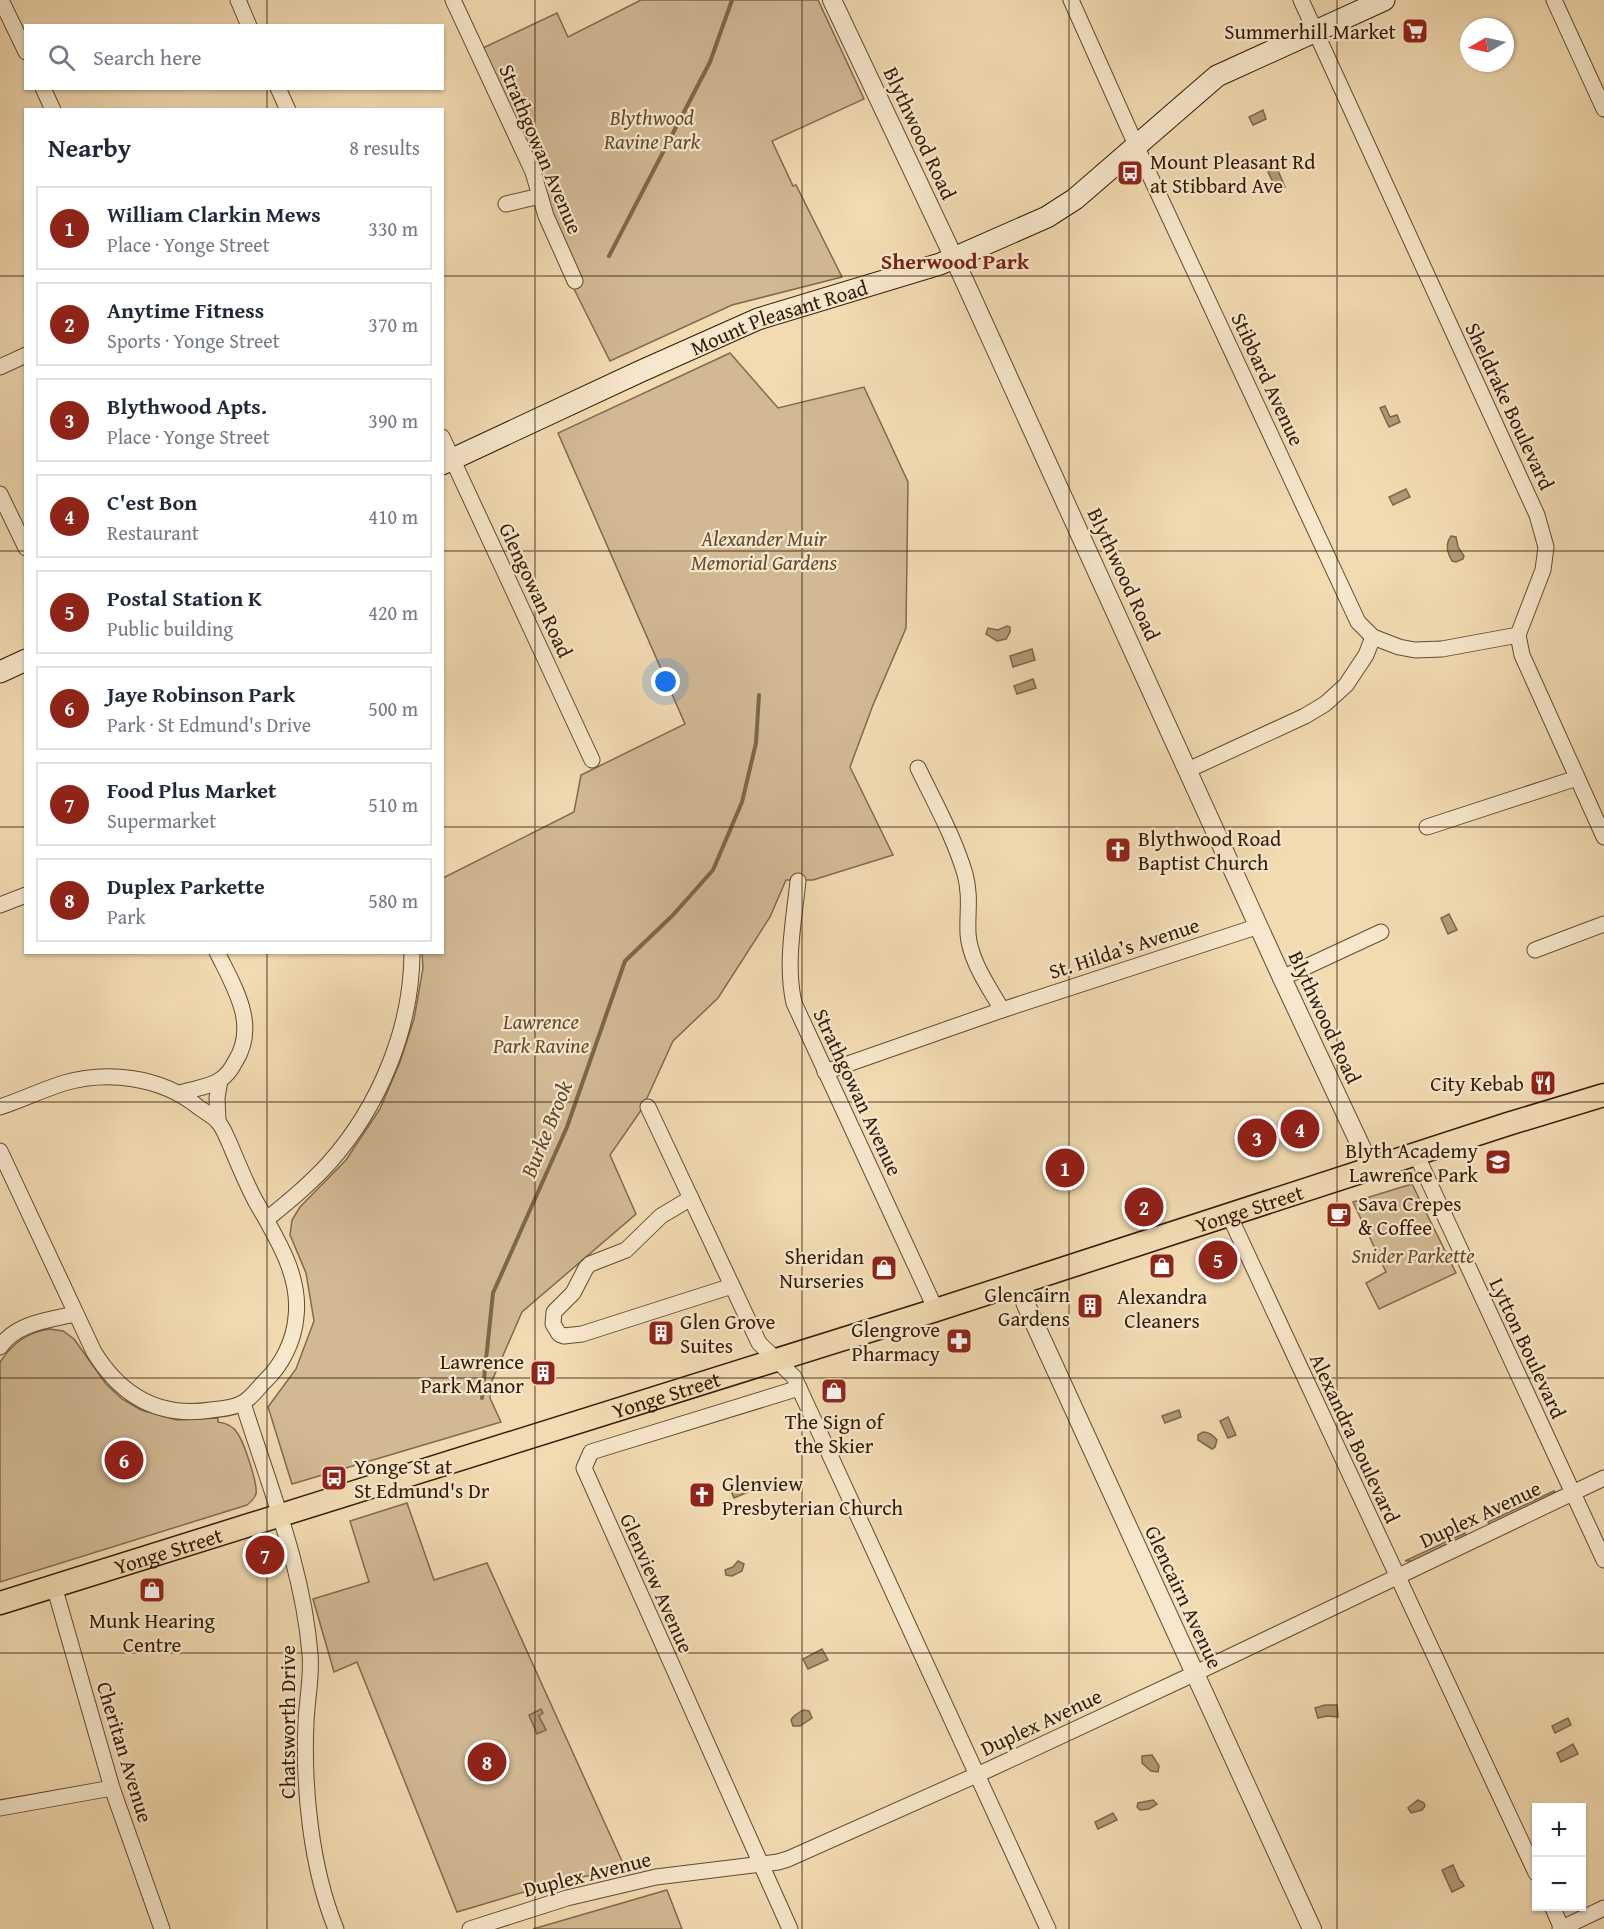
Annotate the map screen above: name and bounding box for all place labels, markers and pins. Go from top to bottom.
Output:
place label: Summerhill Market [1224,16,1397,47]
supermarket icon: Summerhill Market [1400,16,1430,46]
place label: Mount Pleasant Rd at Stibbard Ave [1150,146,1316,201]
bus stop icon: Mount Pleasant Rd at Stibbard Ave [1115,158,1145,188]
place label: Blythwood Road Baptist Church [1138,823,1282,878]
church icon: Blythwood Road Baptist Church [1103,835,1133,865]
place label: City Kebab [1430,1068,1524,1099]
restaurant icon: City Kebab [1528,1068,1558,1098]
pin: 4 [1280,1106,1320,1152]
pin: 3 [1238,1116,1276,1160]
place label: Blyth Academy Lawrence Park [1345,1135,1479,1190]
pin: 1 [1046,1146,1084,1190]
school or university icon: Blyth Academy Lawrence Park [1483,1147,1513,1177]
pin: 2 [1124,1184,1164,1230]
place label: Sava Crepes & Coffee [1358,1188,1462,1243]
cafe icon: Sava Crepes & Coffee [1324,1200,1354,1230]
pin: 5 [1198,1238,1238,1282]
place label: Sheridan Nurseries [779,1241,864,1296]
shop icon: Alexandra Cleaners [1147,1251,1177,1281]
shop icon: Sheridan Nurseries [869,1253,899,1283]
place label: Glencairn Gardens [985,1279,1070,1334]
place label: Alexandra Cleaners [1117,1281,1207,1336]
building icon: Glencairn Gardens [1075,1291,1105,1321]
place label: Glen Grove Suites [680,1306,776,1361]
place label: Glengrove Pharmacy [851,1314,941,1369]
building icon: Glen Grove Suites [646,1318,676,1348]
pharmacy icon: Glengrove Pharmacy [944,1326,974,1356]
place label: Lawrence Park Manor [421,1346,524,1401]
building icon: Lawrence Park Manor [528,1358,558,1388]
shop icon: The Sign of the Skier [819,1376,849,1406]
place label: The Sign of the Skier [785,1406,886,1461]
pin: 6 [104,1438,144,1482]
place label: Yonge St at St Edmund's Dr [354,1451,490,1506]
bus stop icon: Yonge St at St Edmund's Dr [319,1463,349,1493]
place label: Glenview Presbyterian Church [722,1468,903,1523]
church icon: Glenview Presbyterian Church [687,1480,717,1510]
pin: 7 [246,1532,284,1578]
shop icon: Munk Hearing Centre [137,1575,167,1605]
place label: Munk Hearing Centre [89,1605,216,1660]
pin: 8 [468,1740,506,1784]

